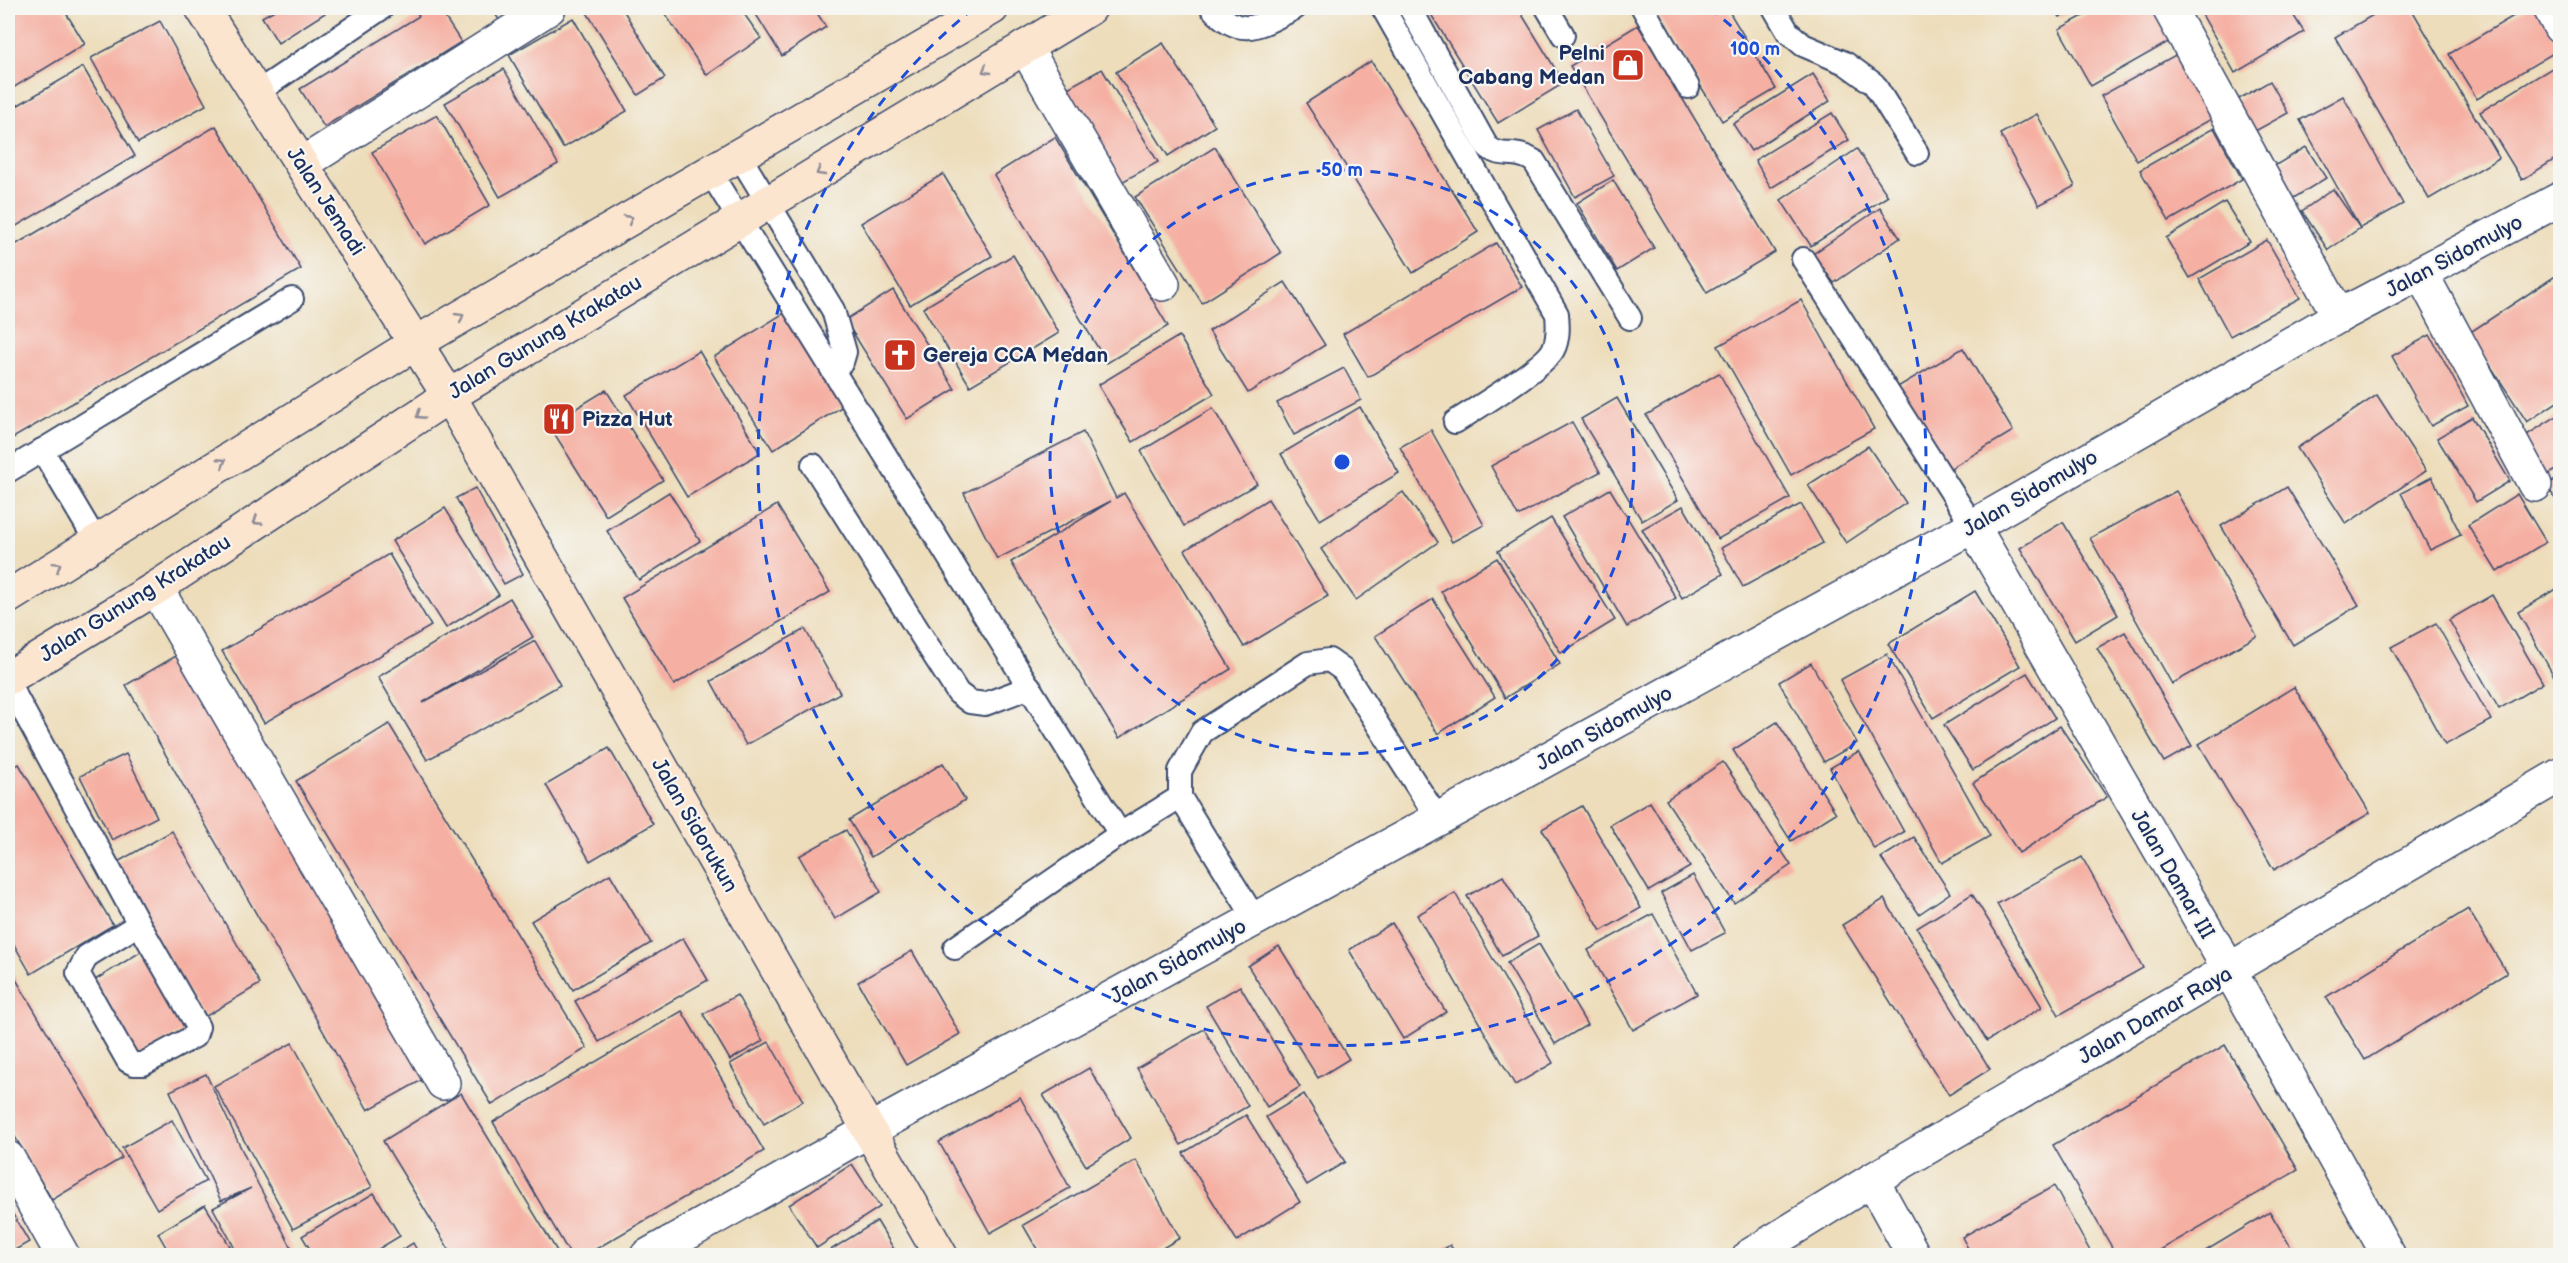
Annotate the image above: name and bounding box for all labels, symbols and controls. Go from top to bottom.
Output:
text: 100 m [1730,39,1780,60]
place label: Pelni Cabang Medan [1458,41,1605,90]
shop icon: Pelni Cabang Medan [1610,47,1646,83]
one-way arrow [982,63,992,75]
street label: Jalan Jemadi [281,142,370,260]
text: 50 m [1321,160,1363,181]
one-way arrow [816,164,826,176]
street label: Jalan Sidomulyo [2381,210,2527,303]
one-way arrow [623,215,633,226]
street label: Jalan Gunung Krakatau [444,270,646,405]
one-way arrow [454,313,464,324]
church icon: Gereja CCA Medan [882,337,918,373]
place label: Gereja CCA Medan [923,343,1108,368]
restaurant icon: Pizza Hut [541,401,577,437]
one-way arrow [416,407,426,419]
place label: Pizza Hut [582,407,673,432]
street label: Jalan Sidomulyo [1958,445,2102,542]
centre of rings [1332,452,1352,472]
one-way arrow [216,457,226,469]
one-way arrow [252,514,263,525]
street label: Jalan Gunung Krakatau [35,529,235,668]
one-way arrow [51,561,61,573]
street label: Jalan Sidomulyo [1532,681,1677,776]
street label: Jalan Sidorukun [646,754,743,897]
street label: Jalan Damar III [2125,805,2220,943]
street label: Jalan Sidomulyo [1106,914,1251,1009]
street label: Jalan Damar Raya [2074,961,2237,1070]

